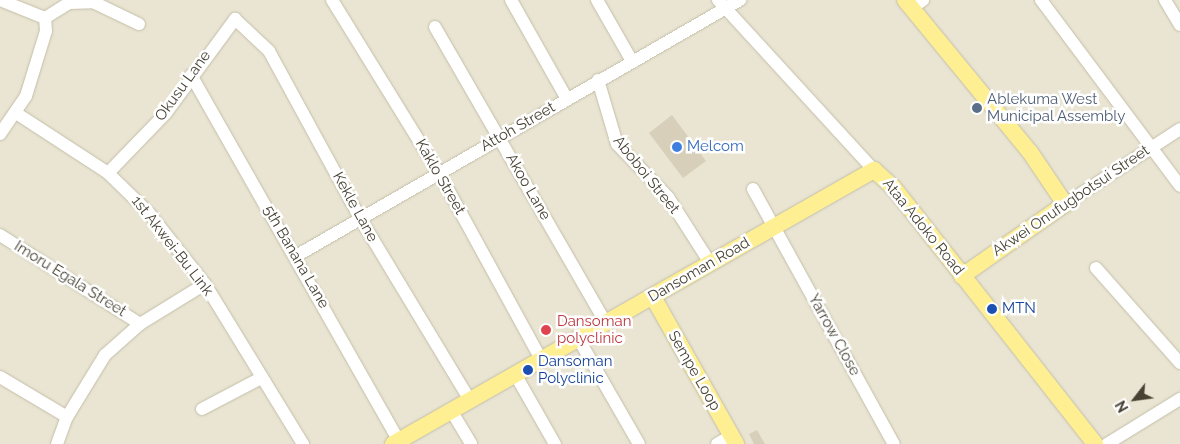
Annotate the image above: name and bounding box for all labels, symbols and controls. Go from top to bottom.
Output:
street label: Okusu Lane [151,47,215,125]
place label: Ablekuma West Municipal Assembly [987,90,1126,125]
street label: Attoh Street [478,98,558,156]
marker: Ablekuma West Municipal Assembly [971,102,983,114]
street label: Aboboi Street [609,132,683,218]
street label: Kaklo Street [411,136,469,218]
place label: Melcom [687,138,744,156]
marker: Melcom [671,141,683,153]
street label: Akwei Onufugbotsui Street [989,142,1153,260]
street label: Akoo Lane [502,151,554,223]
street label: Kekle Lane [328,169,382,245]
street label: Ataa Adoko Road [878,175,968,279]
street label: 1st Akwei-Bu Link [127,192,217,300]
street label: 5th Banana Lane [259,202,333,312]
street label: Dansoman Road [645,234,753,306]
street label: Imoru Egala Street [11,237,129,321]
street label: Yarrow Close [804,291,864,379]
place label: MTN [1002,300,1036,318]
marker: MTN [986,303,998,315]
place label: Dansoman polyclinic [557,312,631,347]
marker: Dansoman polyclinic [539,323,553,337]
street label: Sempe Loop [664,328,724,414]
place label: Dansoman Polyclinic [538,352,612,387]
marker: Dansoman Polyclinic [522,364,534,376]
north arrow [1110,374,1160,424]
text: N [1112,398,1132,415]

